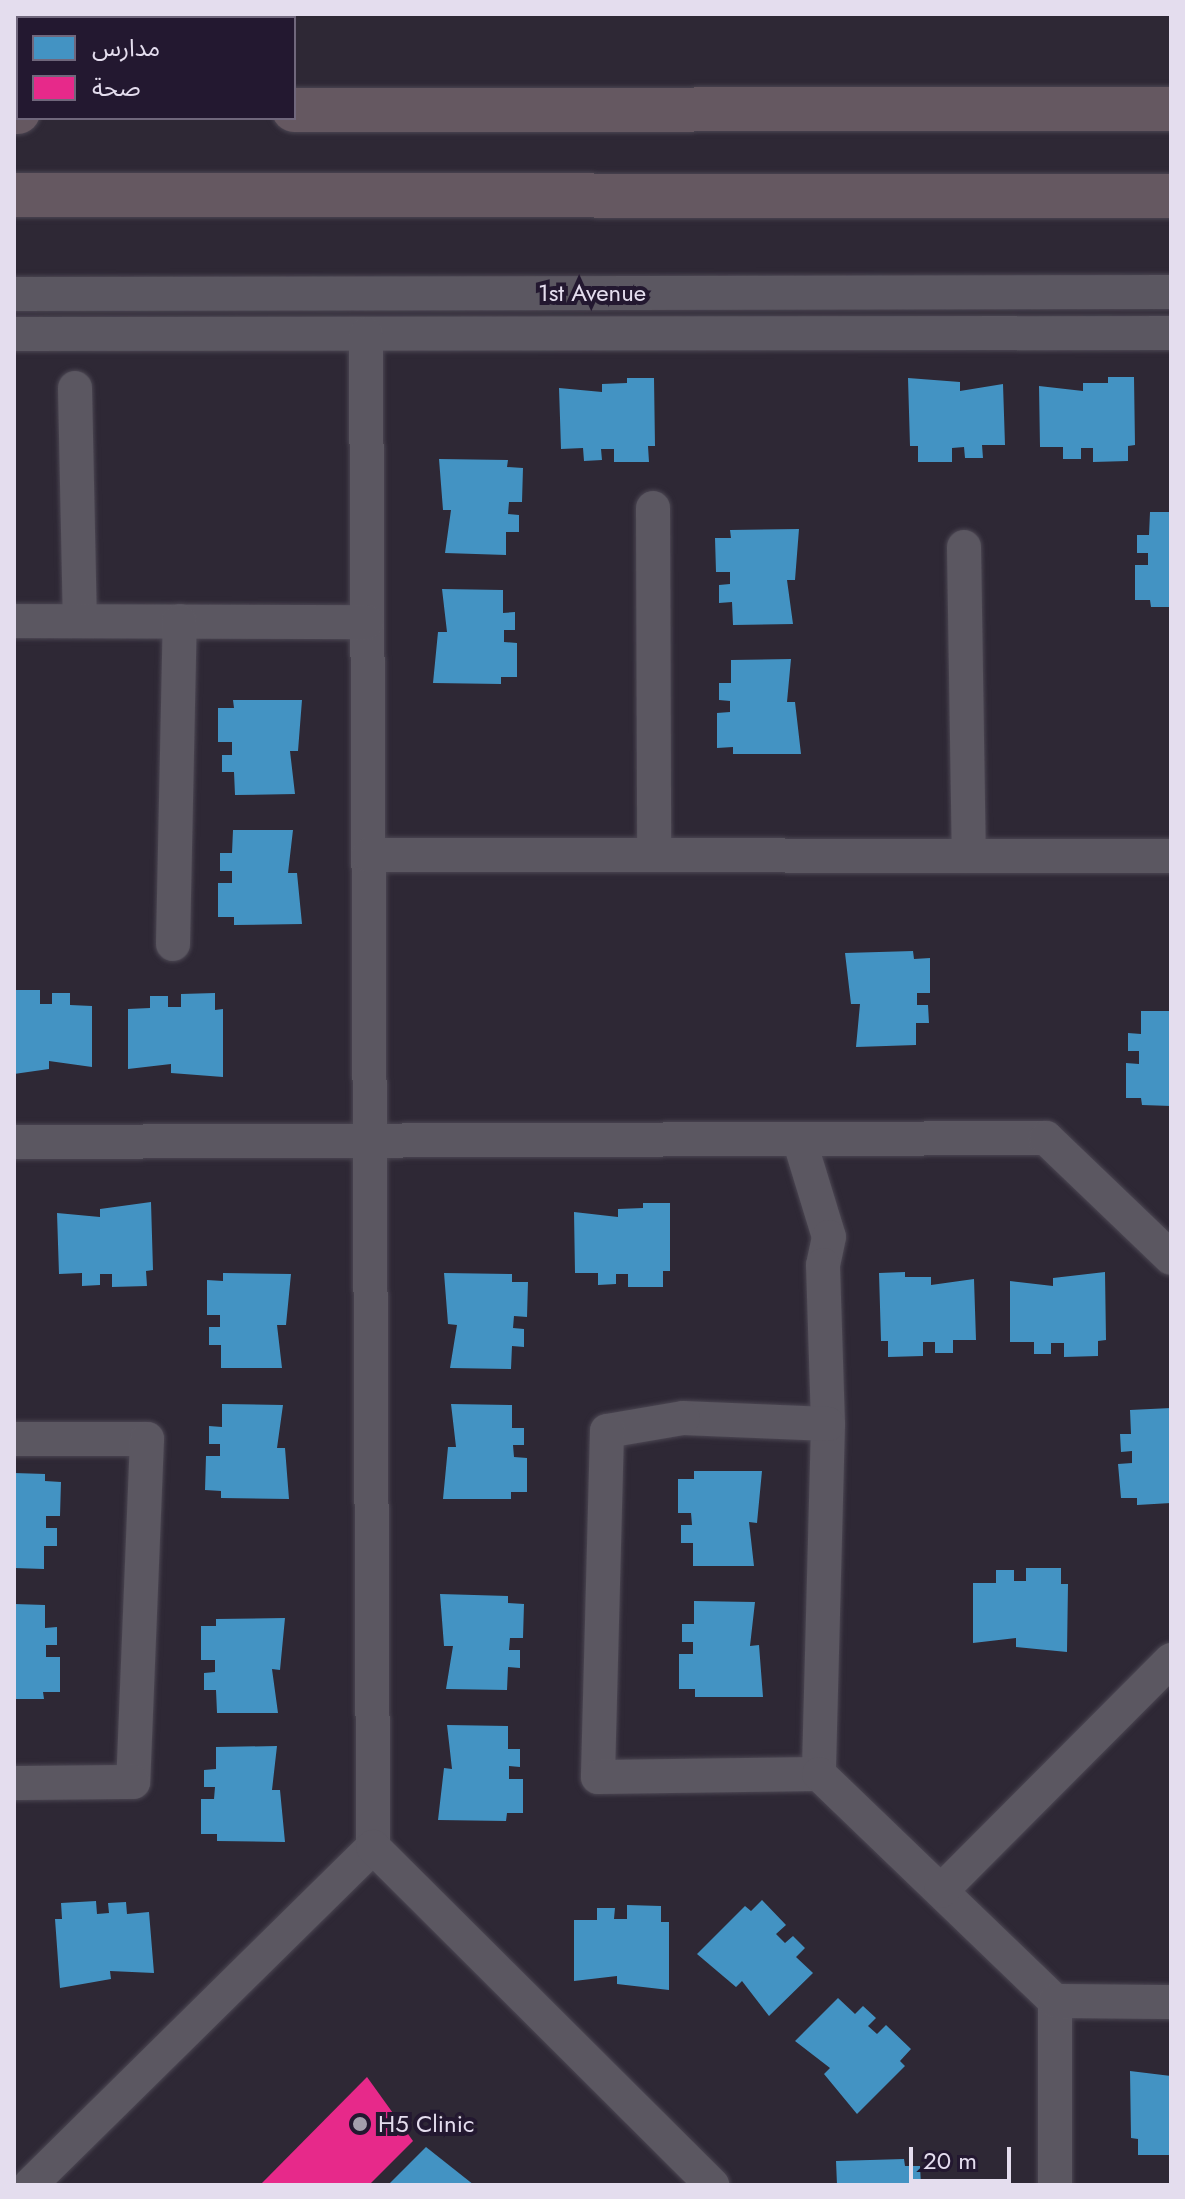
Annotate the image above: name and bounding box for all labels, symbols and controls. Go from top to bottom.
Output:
legend [16,16,296,120]
text: مدارس [92,30,160,65]
text: صحة [92,70,141,105]
street label: 1st Avenue [538,279,646,307]
place label: H5 Clinic [378,2110,474,2138]
marker: H5 Clinic [349,2113,371,2135]
scale bar [913,2131,1015,2181]
text: 20 m [923,2143,977,2178]

